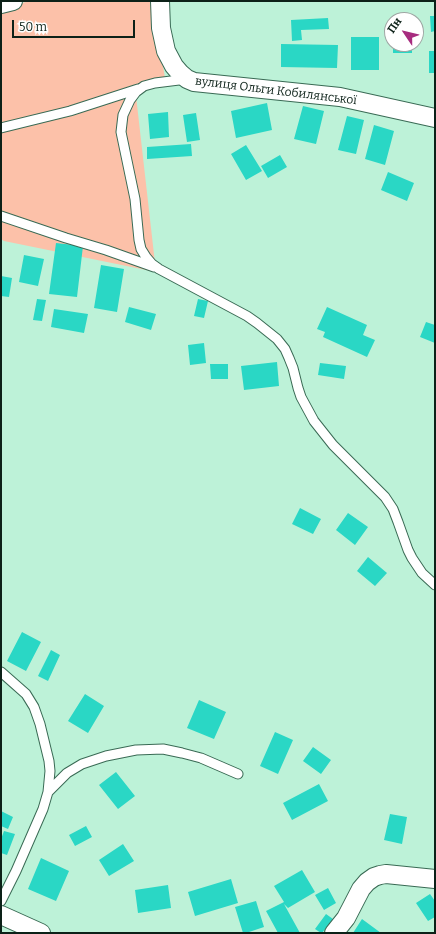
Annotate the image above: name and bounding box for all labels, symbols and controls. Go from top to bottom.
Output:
scale bar [14,12,137,38]
north arrow [384,12,424,52]
text: Пн [385,15,404,36]
text: 50 m [19,20,47,34]
street label: вулиця Ольги Кобилянської [194,74,358,108]

